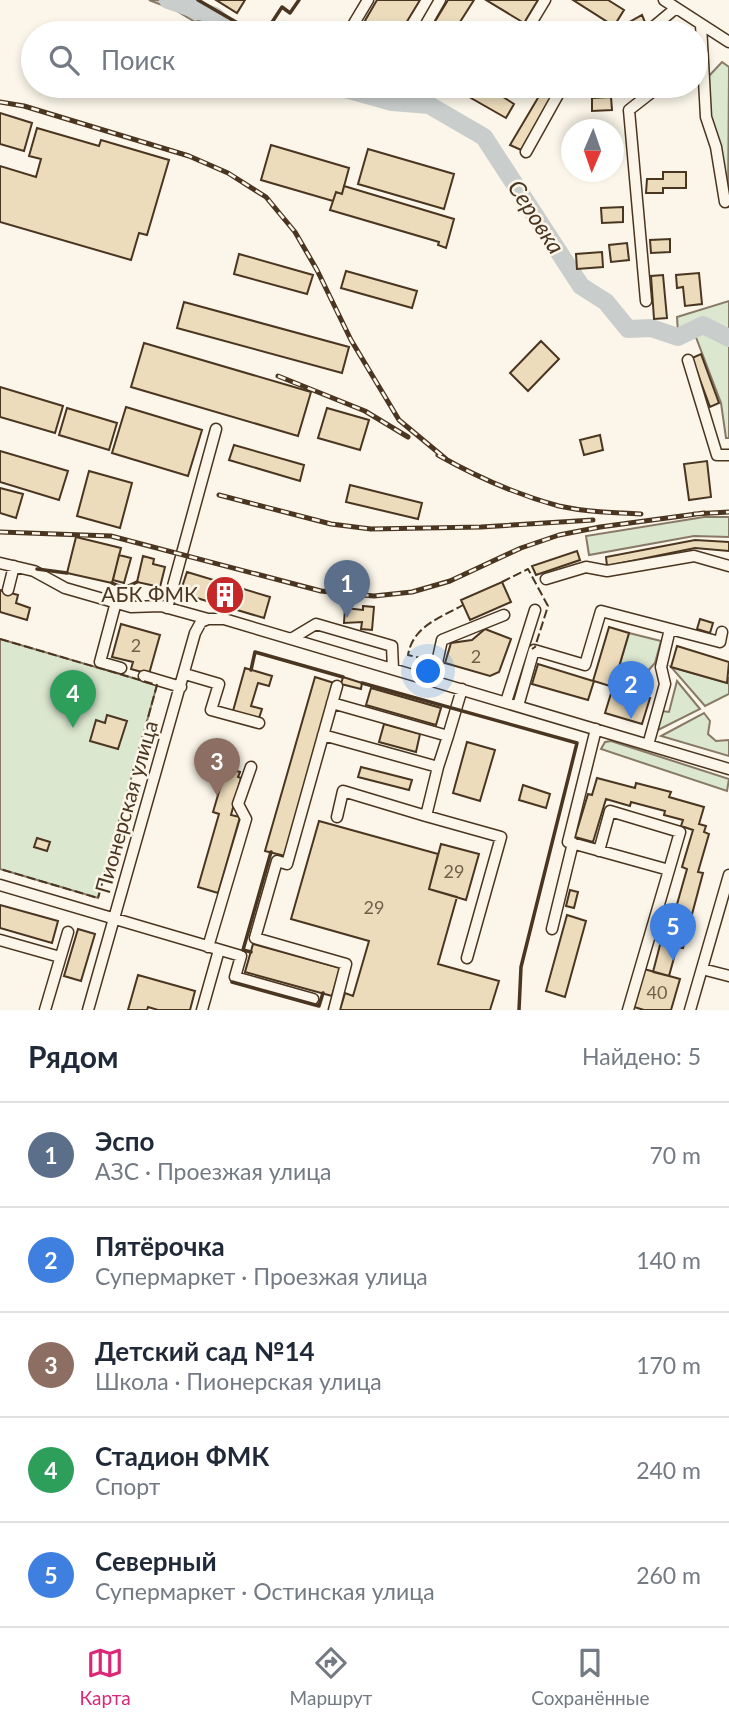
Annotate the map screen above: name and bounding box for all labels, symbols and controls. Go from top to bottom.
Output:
search box [21,21,708,98]
icon: search [45,41,83,79]
text: Поиск [101,44,175,76]
north arrow [561,119,624,182]
water label: Серовка [503,174,571,259]
pin: 1 [324,560,370,618]
building icon: АБК ФМК [204,574,246,616]
place label: АБК ФМК [101,581,198,606]
house number: 2 [131,634,141,656]
house number: 2 [471,645,481,667]
your location [411,654,445,688]
pin: 2 [608,661,654,719]
pin: 4 [50,670,96,728]
street label: Пионерская улица [89,717,162,896]
pin: 3 [194,738,240,796]
house number: 29 [444,860,464,882]
house number: 29 [364,896,384,918]
pin: 5 [650,903,696,961]
house number: 40 [647,981,667,1003]
text: Рядом [28,1038,118,1074]
text: Найдено: 5 [582,1042,701,1070]
text: Эспо [95,1125,155,1157]
text: 1 [44,1141,58,1169]
text: 70 m [650,1141,701,1169]
text: АЗС · Проезжая улица [95,1157,332,1185]
text: Пятёрочка [95,1230,225,1262]
text: 2 [44,1246,58,1274]
text: 140 m [636,1246,701,1274]
text: Супермаркет · Проезжая улица [95,1262,428,1290]
text: Детский сад №14 [95,1335,315,1367]
text: 3 [44,1351,58,1379]
text: 170 m [636,1351,701,1379]
text: Школа · Пионерская улица [95,1367,382,1395]
text: Стадион ФМК [95,1440,269,1472]
text: 4 [44,1456,58,1484]
text: 240 m [636,1456,701,1484]
text: Спорт [95,1472,160,1500]
text: Северный [95,1545,217,1577]
text: 5 [44,1561,58,1589]
text: 260 m [636,1561,701,1589]
text: Супермаркет · Остинская улица [95,1577,435,1605]
tab: Карта [79,1644,131,1709]
tab: Маршрут [290,1644,372,1709]
tab: Сохранённые [531,1644,650,1709]

